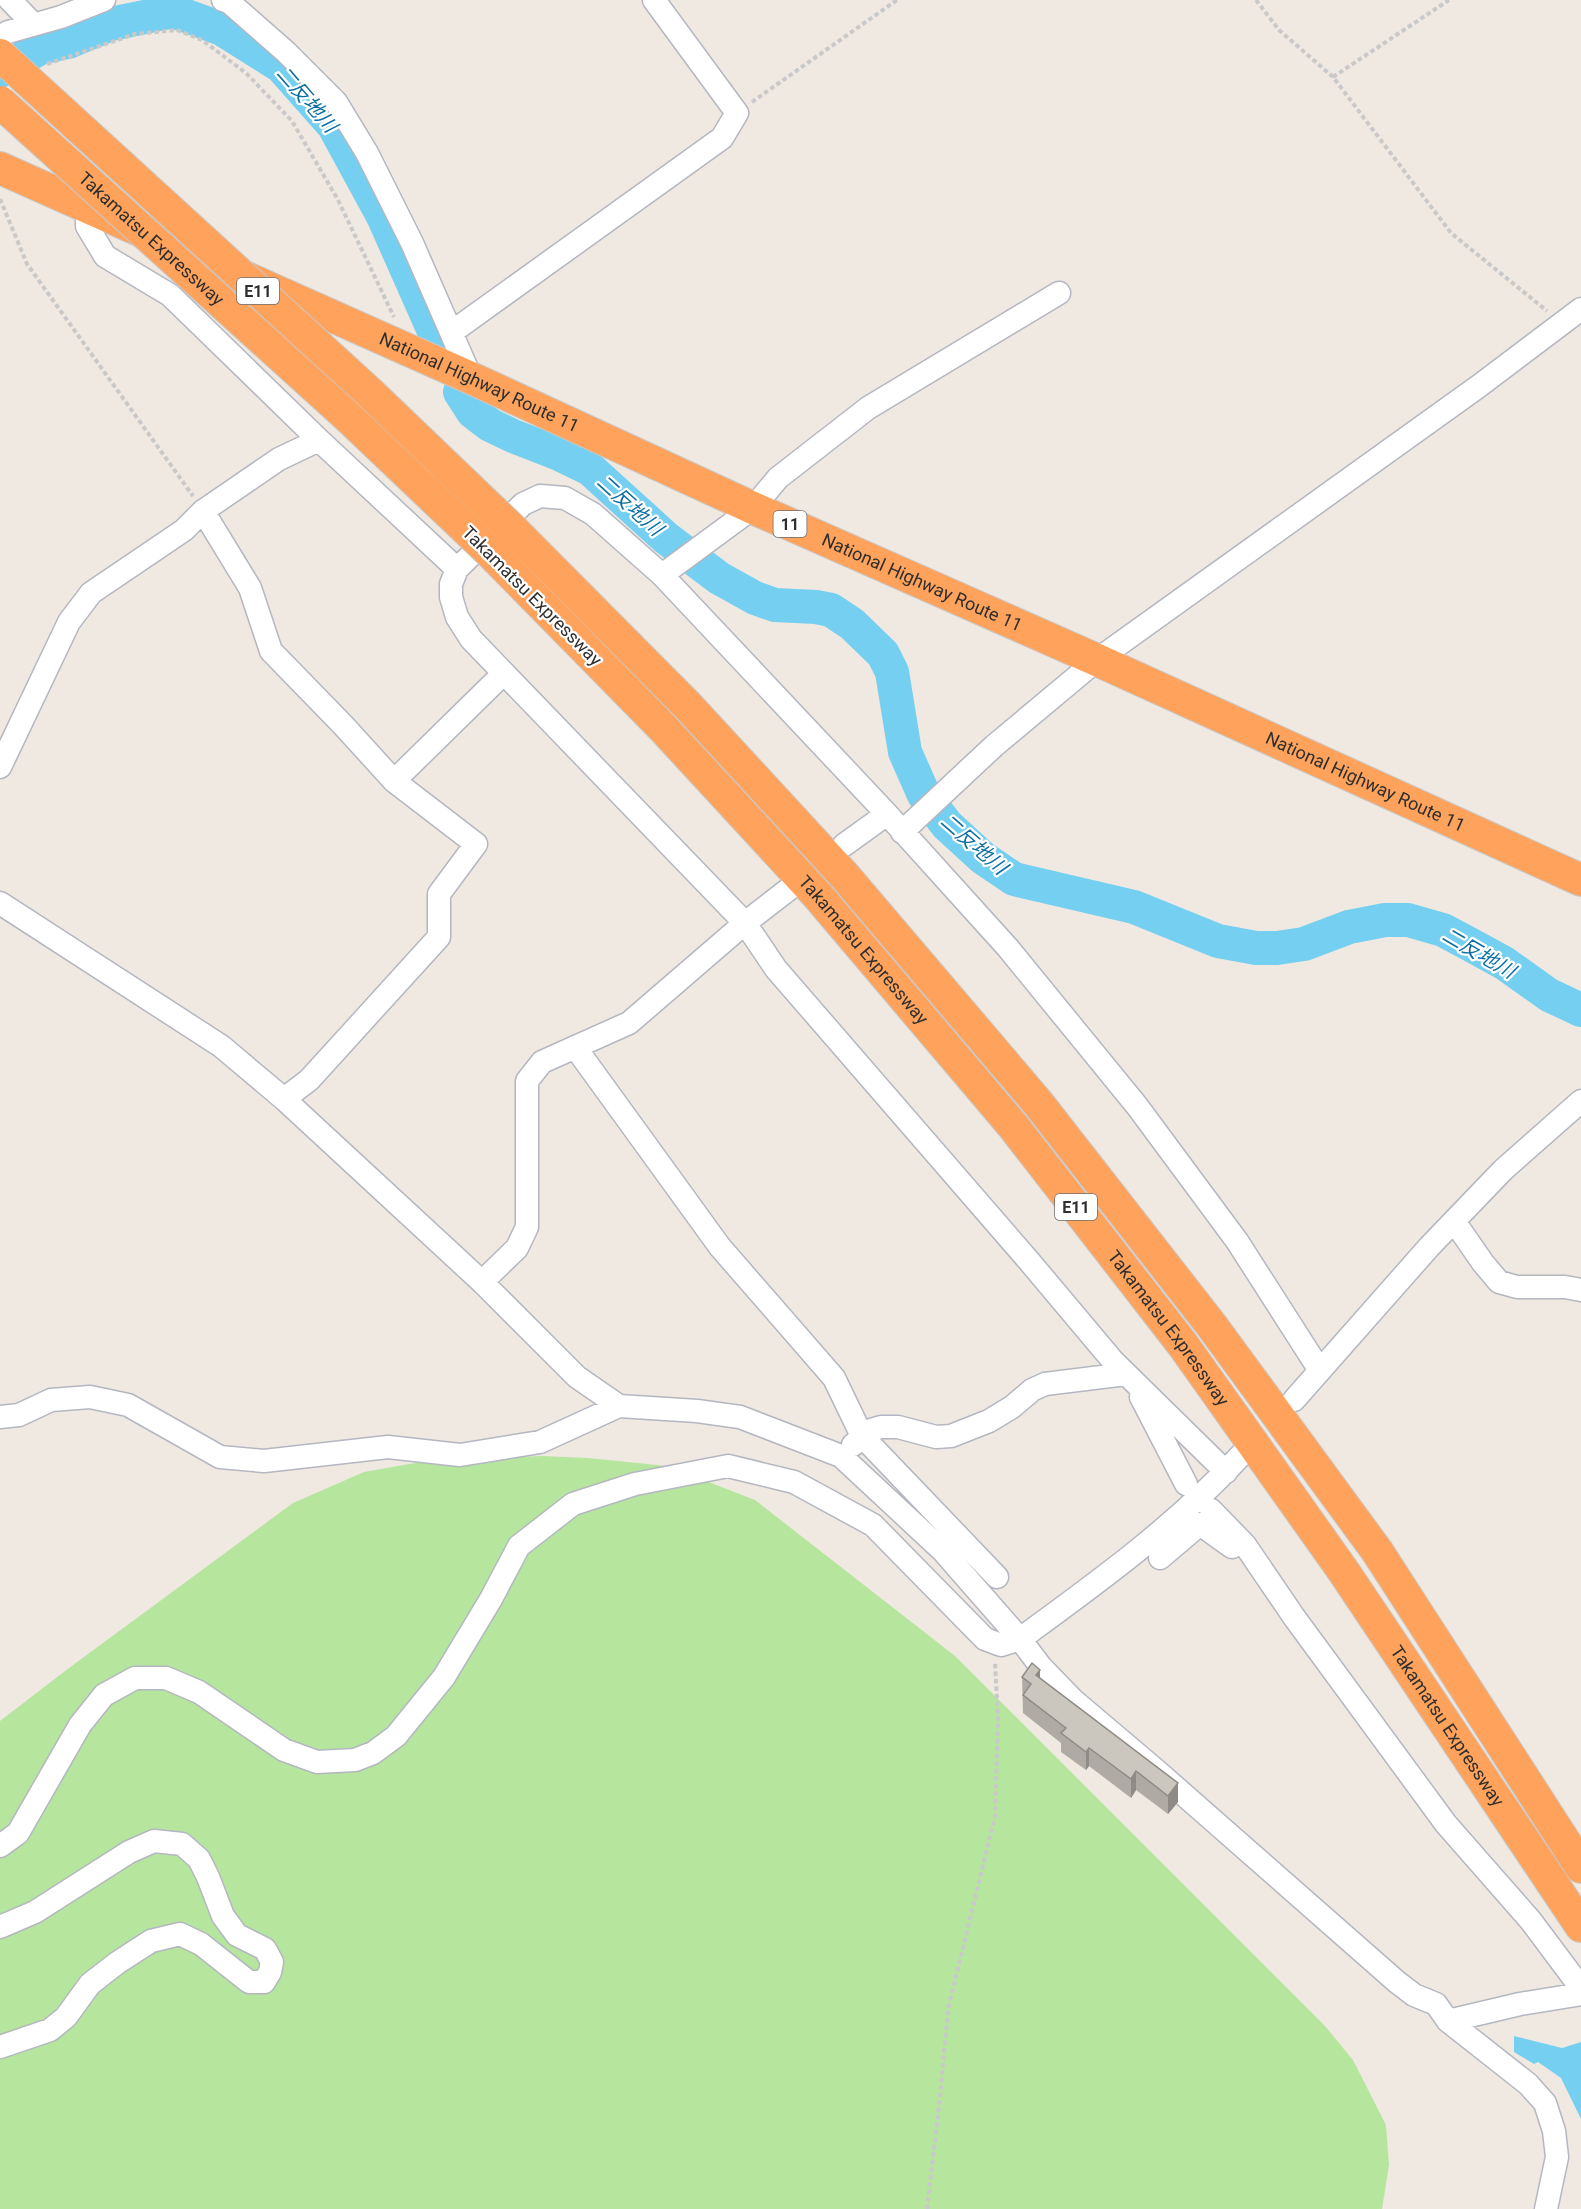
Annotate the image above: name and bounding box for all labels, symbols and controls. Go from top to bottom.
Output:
water label: 二反地川 [272,61,344,139]
street label: Takamatsu Expressway [75,167,229,310]
road number: E11 [237,278,279,304]
street label: National Highway Route 11 [376,328,582,436]
water label: 二反地川 [592,469,669,542]
road number: 11 [774,511,806,537]
street label: Takamatsu Expressway [458,522,607,670]
street label: National Highway Route 11 [819,529,1026,636]
street label: National Highway Route 11 [1262,727,1468,836]
water label: 二反地川 [936,809,1014,881]
street label: Takamatsu Expressway [795,871,933,1029]
water label: 二反地川 [1438,923,1521,984]
road number: E11 [1055,1194,1097,1220]
street label: Takamatsu Expressway [1104,1246,1234,1410]
street label: Takamatsu Expressway [1386,1642,1509,1811]

